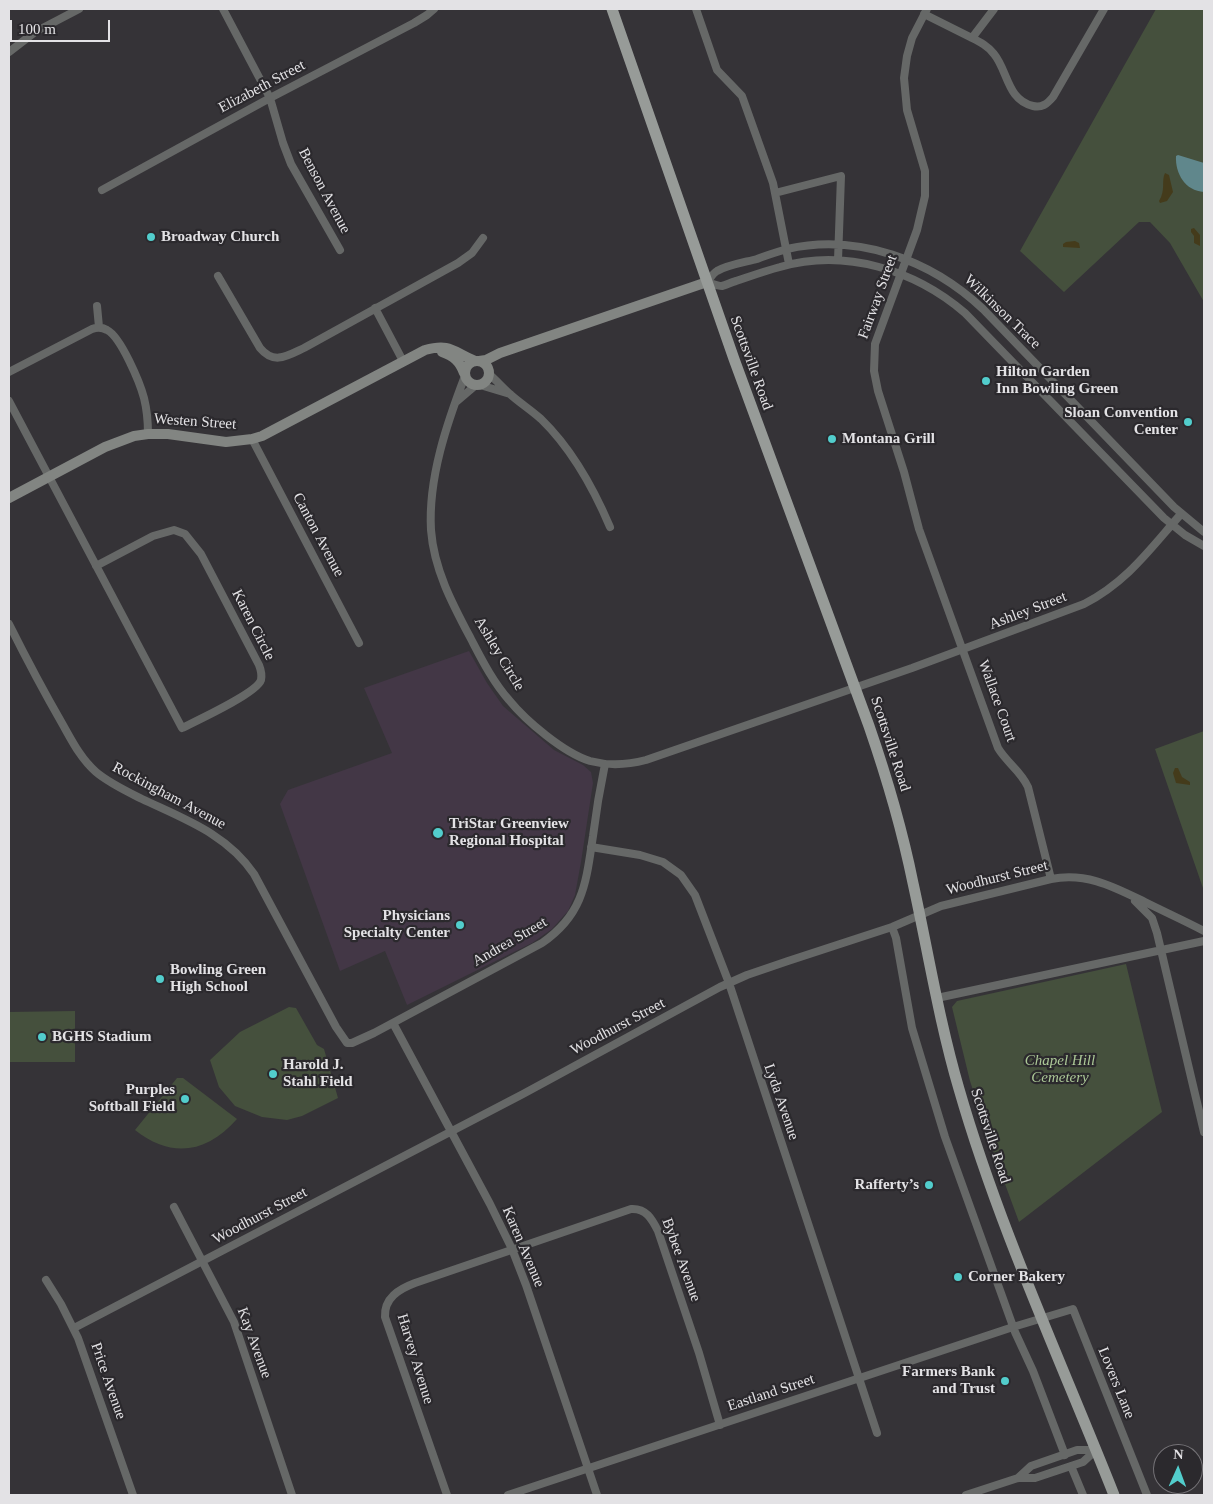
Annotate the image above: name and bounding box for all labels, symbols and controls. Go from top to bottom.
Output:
scale bar [12,10,112,42]
text: 100 m [18,21,56,37]
street label: Elizabeth Street [216,57,308,117]
street label: Benson Avenue [294,145,354,237]
place label: Broadway Church [161,228,279,246]
marker: Broadway Church [145,231,157,243]
street label: Fairway Street [855,253,901,341]
street label: Wilkinson Trace [960,271,1044,353]
street label: Scottsville Road [726,314,776,412]
place label: Hilton Garden Inn Bowling Green [996,363,1118,398]
marker: Hilton Garden Inn Bowling Green [980,375,992,387]
place label: Sloan Convention Center [1064,404,1178,439]
street label: Westen Street [153,410,237,434]
marker: Sloan Convention Center [1182,416,1194,428]
place label: Montana Grill [842,430,935,448]
marker: Montana Grill [826,433,838,445]
street label: Canton Avenue [288,490,348,580]
street label: Karen Circle [227,587,279,663]
street label: Ashley Street [987,588,1069,634]
street label: Ashley Circle [470,614,528,694]
street label: Wallace Court [974,658,1020,744]
street label: Scottsville Road [866,694,914,794]
street label: Rockingham Avenue [109,758,229,834]
place label: TriStar Greenview Regional Hospital [449,815,569,850]
marker: TriStar Greenview Regional Hospital [431,826,445,840]
street label: Woodhurst Street [944,857,1050,899]
place label: Physicians Specialty Center [344,907,450,942]
street label: Andrea Street [470,913,550,971]
marker: Physicians Specialty Center [454,919,466,931]
place label: Bowling Green High School [170,961,266,996]
marker: Bowling Green High School [154,973,166,985]
street label: Woodhurst Street [568,995,668,1059]
place label: BGHS Stadium [52,1028,152,1046]
marker: BGHS Stadium [36,1031,48,1043]
park label: Chapel Hill Cemetery [1025,1052,1095,1087]
place label: Harold J. Stahl Field [283,1056,353,1091]
street label: Lyda Avenue [760,1062,802,1142]
marker: Harold J. Stahl Field [267,1068,279,1080]
place label: Purples Softball Field [89,1081,175,1116]
street label: Scottsville Road [966,1086,1014,1186]
marker: Purples Softball Field [179,1093,191,1105]
place label: Rafferty’s [855,1176,919,1194]
marker: Rafferty’s [923,1179,935,1191]
street label: Woodhurst Street [210,1184,310,1248]
street label: Karen Avenue [498,1204,548,1290]
street label: Bybee Avenue [658,1216,704,1304]
place label: Corner Bakery [968,1268,1065,1286]
marker: Corner Bakery [952,1271,964,1283]
street label: Kay Avenue [233,1305,275,1381]
street label: Harvey Avenue [393,1312,437,1406]
street label: Price Avenue [86,1340,130,1422]
street label: Lovers Lane [1094,1345,1138,1421]
place label: Farmers Bank and Trust [902,1363,995,1398]
street label: Eastland Street [725,1370,817,1416]
marker: Farmers Bank and Trust [999,1375,1011,1387]
north arrow [1153,1444,1203,1494]
text: N [1173,1447,1184,1462]

